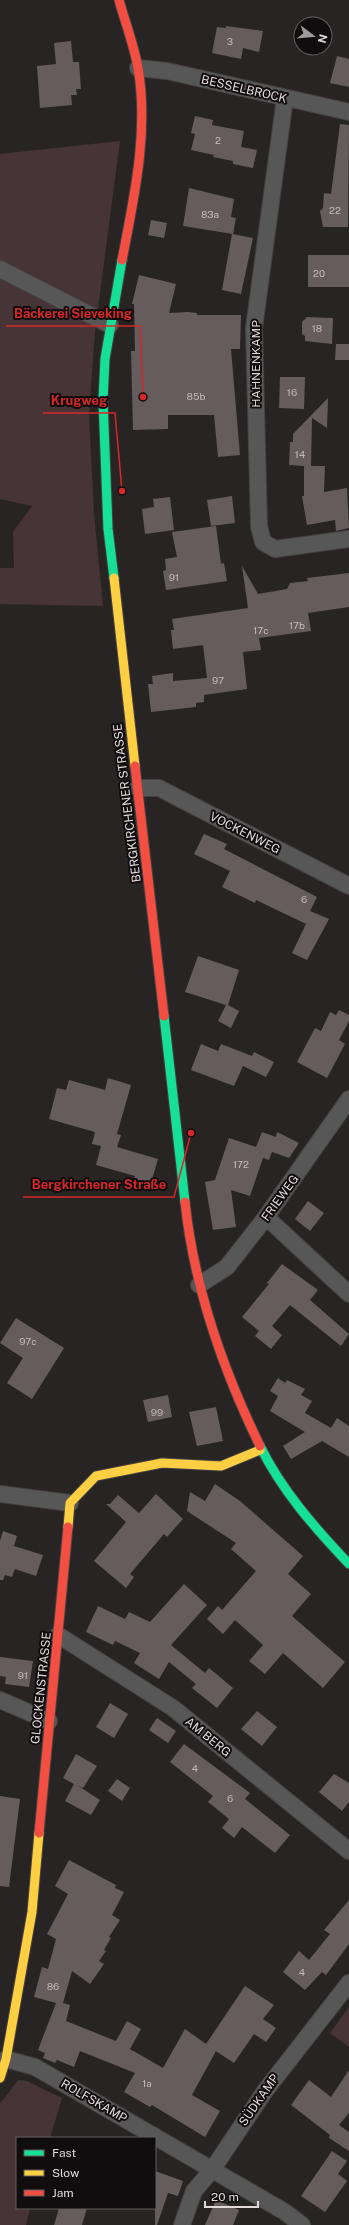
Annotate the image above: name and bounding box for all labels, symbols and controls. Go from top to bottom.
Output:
north arrow [293,16,333,56]
text: N [316,33,330,45]
house number: 3 [227,35,233,47]
street label: BESSELBROCK [200,72,288,106]
house number: 2 [215,134,221,146]
house number: 22 [329,204,341,216]
house number: 83a [201,208,219,220]
house number: 20 [313,267,325,279]
callout: Bäckerei Sieveking [6,301,140,326]
text: Bäckerei Sieveking [14,306,132,321]
street label: HAHNENKAMP [249,320,263,408]
house number: 18 [312,322,322,334]
house number: 16 [287,386,297,398]
callout: Krugweg [43,388,115,413]
house number: 85b [187,390,205,402]
text: Krugweg [51,393,107,408]
house number: 14 [295,448,305,460]
house number: 91 [169,571,179,583]
house number: 17b [289,619,305,631]
house number: 17c [253,624,269,636]
house number: 97 [212,674,224,686]
street label: BERGKIRCHENER STRASSE [110,723,144,883]
street label: VOCKENWEG [207,809,283,857]
house number: 6 [301,893,307,905]
house number: 172 [233,1158,249,1170]
callout: Bergkirchener Straße [23,1172,174,1197]
street label: FRIEWEG [259,1172,301,1224]
text: Bergkirchener Straße [32,1177,166,1192]
house number: 97c [19,1335,37,1347]
house number: 99 [151,1406,163,1418]
street label: GLOCKENSTRASSE [28,1631,54,1745]
house number: 91 [18,1669,28,1681]
street label: AM BERG [182,1714,234,1760]
house number: 4 [192,1762,198,1774]
house number: 6 [227,1792,233,1804]
house number: 4 [299,1966,305,1978]
house number: 86 [47,1980,59,1992]
street label: SÜDKAMP [236,2071,282,2129]
street label: ROLFSKAMP [59,2076,130,2126]
house number: 1a [142,2077,152,2089]
legend [16,2137,156,2209]
text: Fast [52,2146,77,2160]
text: Slow [52,2166,80,2180]
scale bar [205,2183,258,2209]
text: Jam [52,2186,74,2200]
text: 20 m [211,2190,239,2204]

